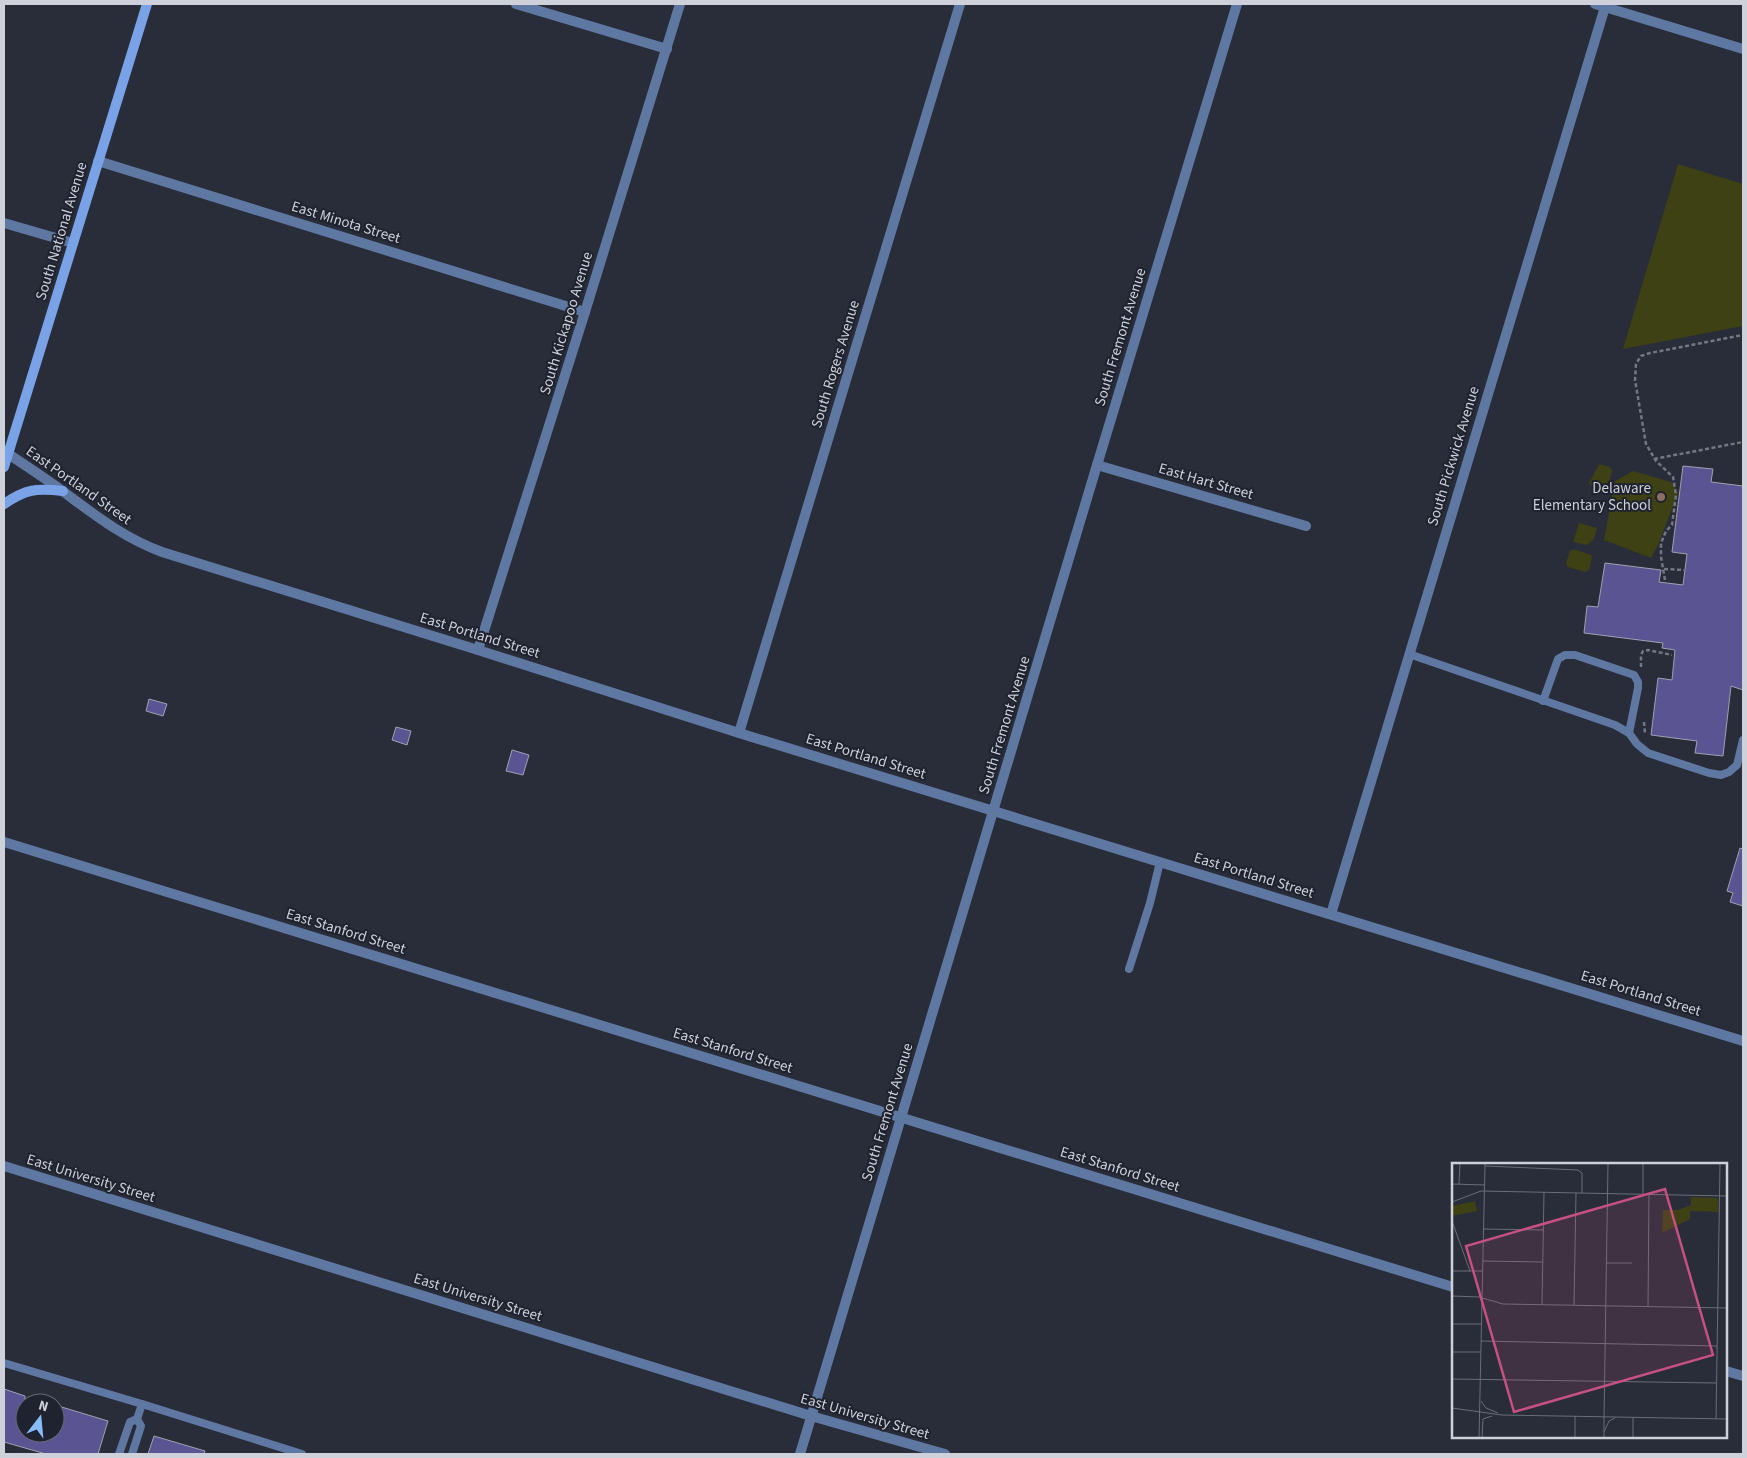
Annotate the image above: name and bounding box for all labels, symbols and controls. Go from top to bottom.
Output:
street label: South National Avenue [30,160,92,303]
street label: East Minota Street [289,196,403,249]
street label: South Kickapoo Avenue [535,249,598,397]
street label: South Fremont Avenue [1090,266,1151,409]
street label: South Rogers Avenue [806,298,865,431]
street label: South Pickwick Avenue [1422,384,1485,529]
street label: East Portland Street [22,441,136,530]
street label: East Hart Street [1156,458,1256,505]
place label: Delaware Elementary School [1533,478,1651,516]
marker: Delaware Elementary School [1655,491,1667,503]
street label: East Portland Street [417,607,542,664]
street label: South Fremont Avenue [974,654,1035,797]
street label: East Portland Street [803,728,928,785]
street label: East Portland Street [1191,847,1316,904]
street label: East Stanford Street [283,903,408,960]
street label: East Portland Street [1578,965,1703,1022]
street label: East Stanford Street [670,1022,795,1079]
street label: South Fremont Avenue [857,1041,918,1184]
street label: East Stanford Street [1057,1141,1182,1198]
street label: East University Street [24,1149,158,1208]
inset map [1452,1163,1727,1438]
street label: East University Street [411,1268,545,1327]
street label: East University Street [798,1388,932,1445]
north arrow [15,1393,65,1443]
text: N [36,1396,51,1417]

